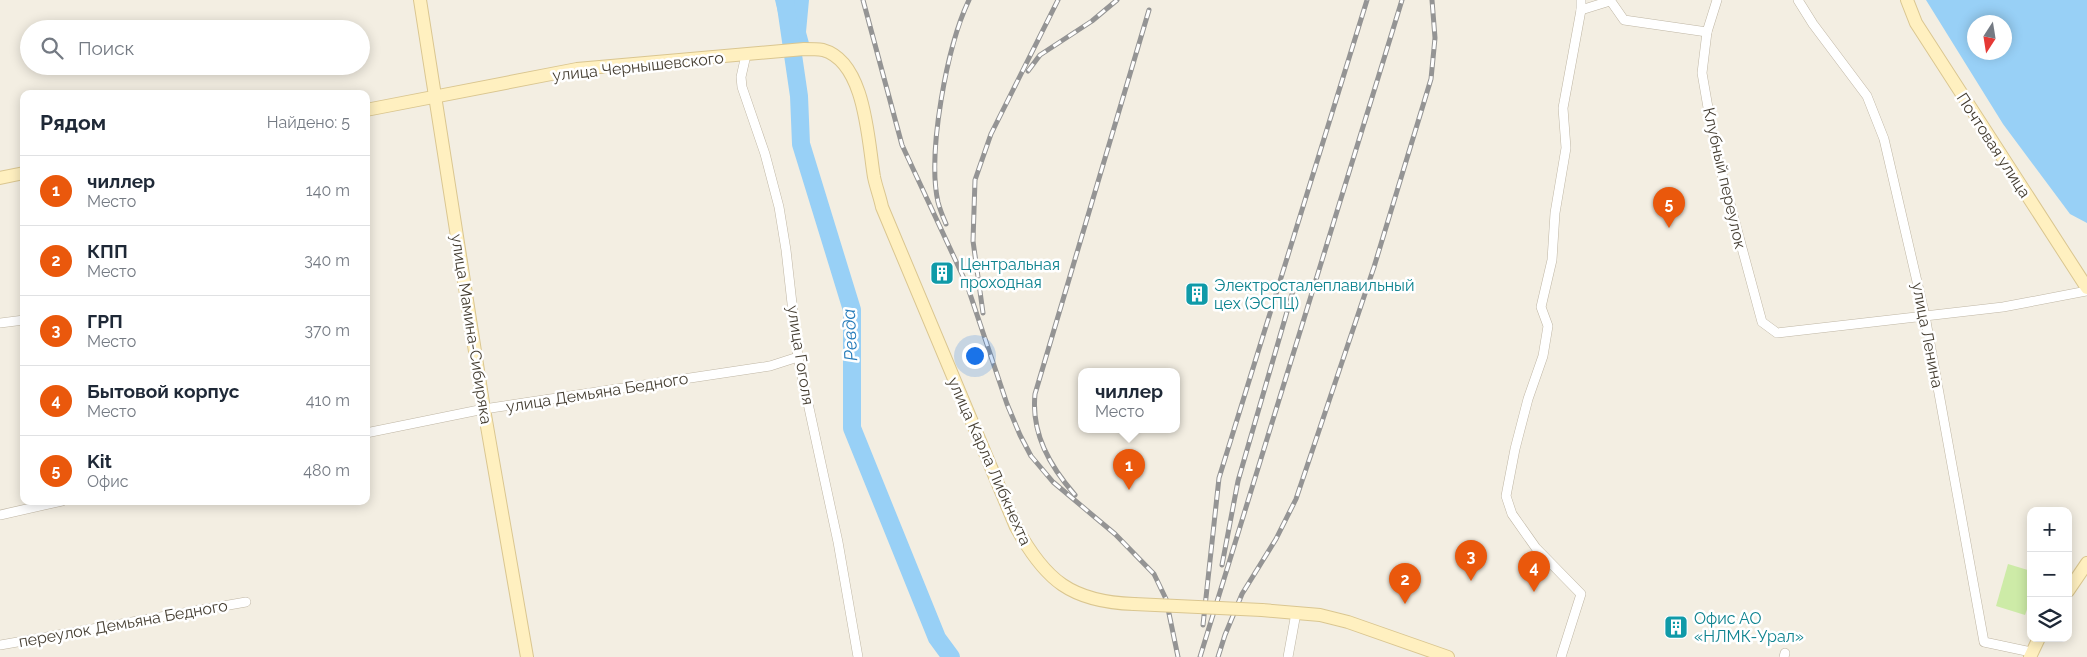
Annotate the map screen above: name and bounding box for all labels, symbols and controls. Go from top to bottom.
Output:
north arrow [1967,15,2012,60]
search box [20,20,370,75]
icon: search [38,34,66,62]
text: Поиск [78,37,134,59]
street label: улица Чернышевского [552,48,725,85]
street label: Почтовая улица [1953,89,2034,201]
street label: Клубный переулок [1699,106,1750,251]
text: Рядом [40,110,106,135]
text: Найдено: 5 [267,113,350,132]
text: чиллер [87,170,155,192]
text: 1 [52,181,60,200]
text: 140 m [306,181,350,200]
pin: 5 [1653,187,1685,228]
text: Место [87,192,136,211]
street label: улица Мамина-Сибиряка [447,233,496,426]
text: КПП [87,240,128,262]
text: 2 [51,251,61,270]
text: 340 m [304,251,350,270]
place label: Центральная проходная [960,255,1060,292]
building icon: Центральная проходная [929,260,955,286]
text: Место [87,262,136,281]
place label: Электросталеплавильный цех (ЭСПЦ) [1214,276,1414,313]
building icon: Электросталеплавильный цех (ЭСПЦ) [1184,281,1210,307]
street label: улица Ленина [1908,281,1947,390]
street label: улица Гоголя [783,304,818,406]
water label: Ревда [838,308,861,362]
text: ГРП [87,310,123,332]
text: 3 [52,321,60,340]
text: 370 m [304,321,350,340]
text: Место [87,332,136,351]
your location [962,343,988,369]
popup [1078,368,1180,433]
street label: улица Демьяна Бедного [505,369,689,416]
street label: улица Карла Либкнехта [944,374,1035,548]
text: Бытовой корпус [87,380,240,402]
text: чиллер [1095,380,1163,402]
text: 4 [51,391,61,410]
text: 410 m [306,391,350,410]
text: Место [87,402,136,421]
text: Место [1095,402,1144,421]
pin: 1 [1113,449,1145,490]
text: Kit [87,450,112,472]
text: 5 [52,461,60,480]
text: 480 m [303,461,350,480]
text: Офис [87,472,128,491]
map controls [2027,507,2072,642]
button: + [2027,507,2072,552]
pin: 3 [1455,540,1487,581]
pin: 4 [1518,551,1550,592]
button: − [2027,552,2072,597]
pin: 2 [1389,563,1421,604]
street label: переулок Демьяна Бедного [17,596,229,651]
button: layers [2027,597,2072,642]
place label: Офис АО «НЛМК-Урал» [1694,609,1804,646]
building icon: Офис АО «НЛМК-Урал» [1663,614,1689,640]

